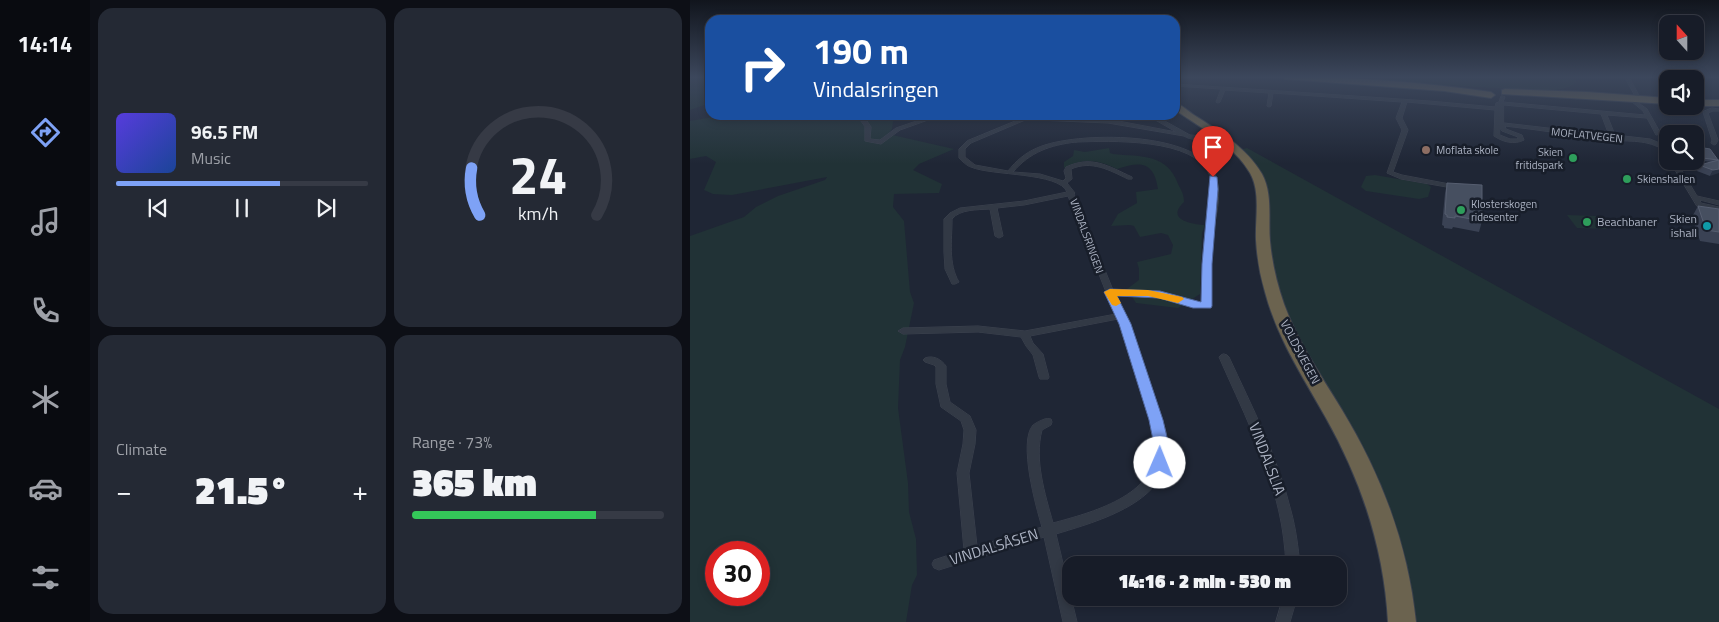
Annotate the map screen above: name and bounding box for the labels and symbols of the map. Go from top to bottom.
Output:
north arrow [1659,15,1704,60]
street label: MOFLATVEGEN [1550,123,1624,147]
pin [1192,126,1234,177]
place label: Moflata skole [1436,142,1499,158]
marker: Moflata skole [1420,144,1432,156]
place label: Skien fritidspark [1516,144,1564,173]
marker: Skien fritidspark [1567,152,1579,164]
place label: Skienshallen [1637,171,1695,187]
marker: Skienshallen [1621,173,1633,185]
street label: VINDALSRINGEN [1066,196,1108,276]
place label: Klosterskogen ridesenter [1471,196,1537,225]
marker: Klosterskogen ridesenter [1455,204,1467,216]
place label: Skien ishall [1670,209,1697,242]
place label: Beachbaner [1597,212,1657,231]
marker: Beachbaner [1581,216,1593,228]
marker: Skien ishall [1701,220,1713,232]
street label: VOLDSVEGEN [1276,316,1325,387]
street label: VINDALSLIA [1243,419,1292,499]
position arrow [1133,436,1185,488]
street label: VINDALSÅSEN [947,522,1041,571]
speed limit sign: 30 [705,541,770,606]

